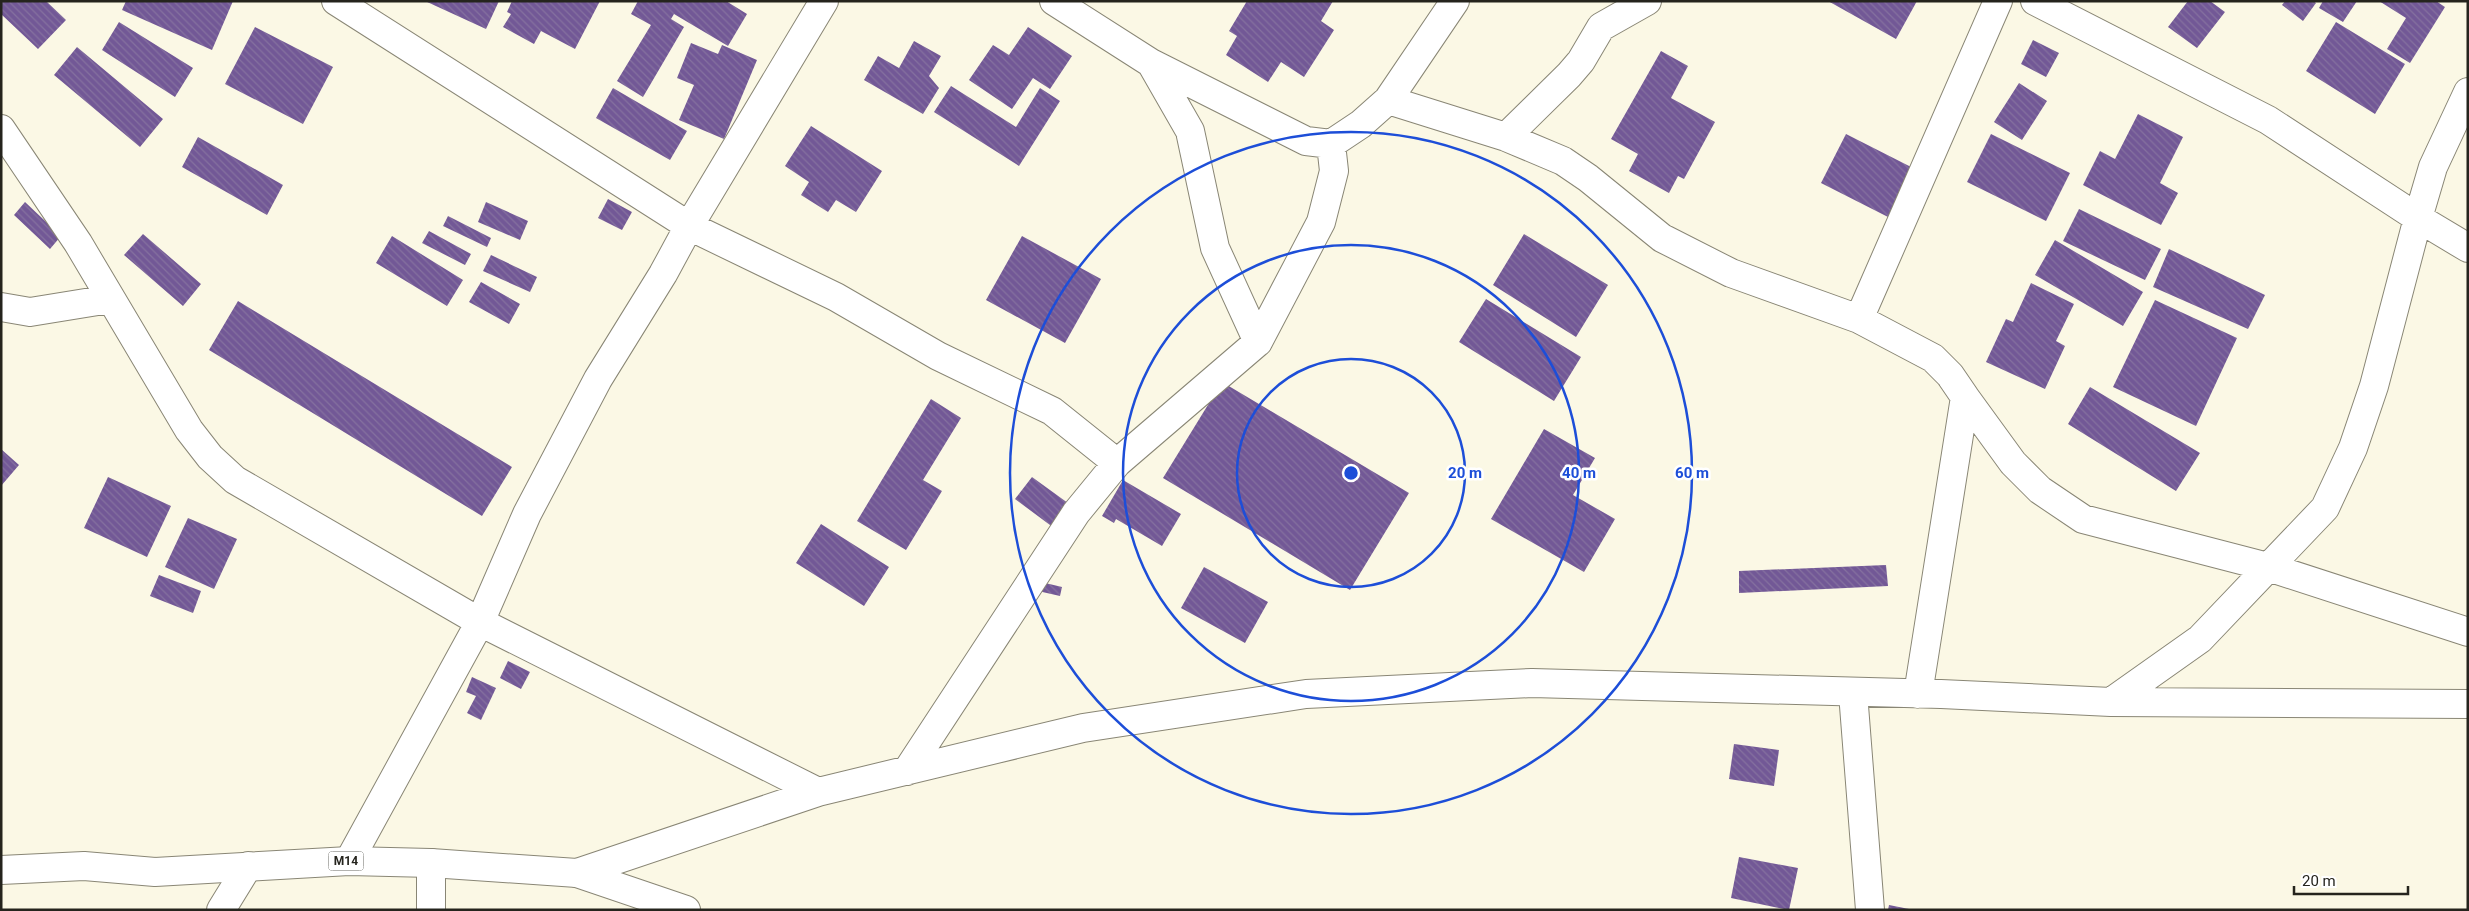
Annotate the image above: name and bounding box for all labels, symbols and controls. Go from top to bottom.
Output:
centre of rings [1342,464,1360,482]
text: 20 m [1448,464,1482,482]
text: 40 m [1562,464,1596,482]
text: 60 m [1675,464,1709,482]
road number: M14 [328,851,364,870]
scale bar [2294,864,2408,896]
text: 20 m [2302,872,2336,890]

